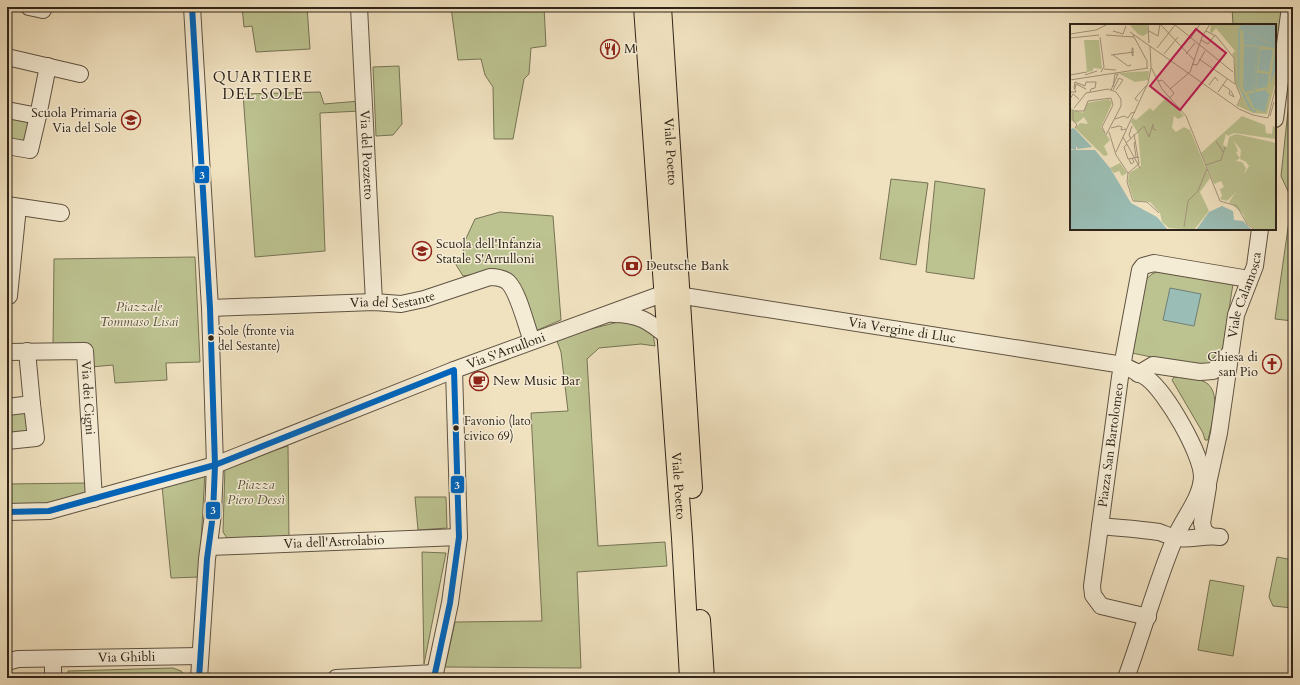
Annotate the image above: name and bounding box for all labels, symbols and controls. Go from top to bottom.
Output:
inset map [1070,24,1276,230]
restaurant icon: M [599,38,621,60]
place label: M [624,40,636,58]
district label: QUARTIERE DEL SOLE [213,67,313,104]
place label: Scuola Primaria Via del Sole [31,104,117,137]
school or university icon: Scuola Primaria Via del Sole [120,109,142,131]
street label: Via del Pozzetto [355,110,378,200]
street label: Viale Poetto [659,117,681,186]
line badge: 3 [194,165,210,184]
text: 3 [199,168,205,183]
place label: Scuola dell'Infanzia Statale S'Arrulloni [436,235,542,268]
school or university icon: Scuola dell'Infanzia Statale S'Arrulloni [411,240,433,262]
street label: Viale Calamosca [1224,251,1266,340]
bank icon: Deutsche Bank [621,255,643,277]
place label: Deutsche Bank [646,257,729,275]
street label: Via del Sestante [350,287,438,313]
park label: Piazzale Tommaso Lisai [100,298,179,331]
street label: Via Vergine di Lluc [847,313,957,348]
place label: Sole (fronte via del Sestante) [218,323,295,354]
street label: Via S'Arrulloni [464,328,548,374]
marker: Sole (fronte via del Sestante) [206,333,216,343]
place label: Chiesa di san Pio [1207,348,1258,381]
church icon: Chiesa di san Pio [1261,353,1283,375]
street label: Via dei Cigni [77,360,99,436]
cafe icon: New Music Bar [468,370,490,392]
place label: New Music Bar [493,372,580,390]
street label: Piazza San Bartolomeo [1094,382,1128,509]
place label: Favonio (lato civico 69) [464,413,531,444]
marker: Favonio (lato civico 69) [451,423,461,433]
street label: Viale Poetto [667,452,690,520]
line badge: 3 [450,475,465,494]
park label: Piazza Piero Dessì [227,476,285,509]
text: 3 [454,478,460,493]
line badge: 3 [205,501,221,520]
text: 3 [210,503,216,518]
street label: Via dell'Astrolabio [283,531,385,553]
street label: Via Ghibli [98,648,156,667]

